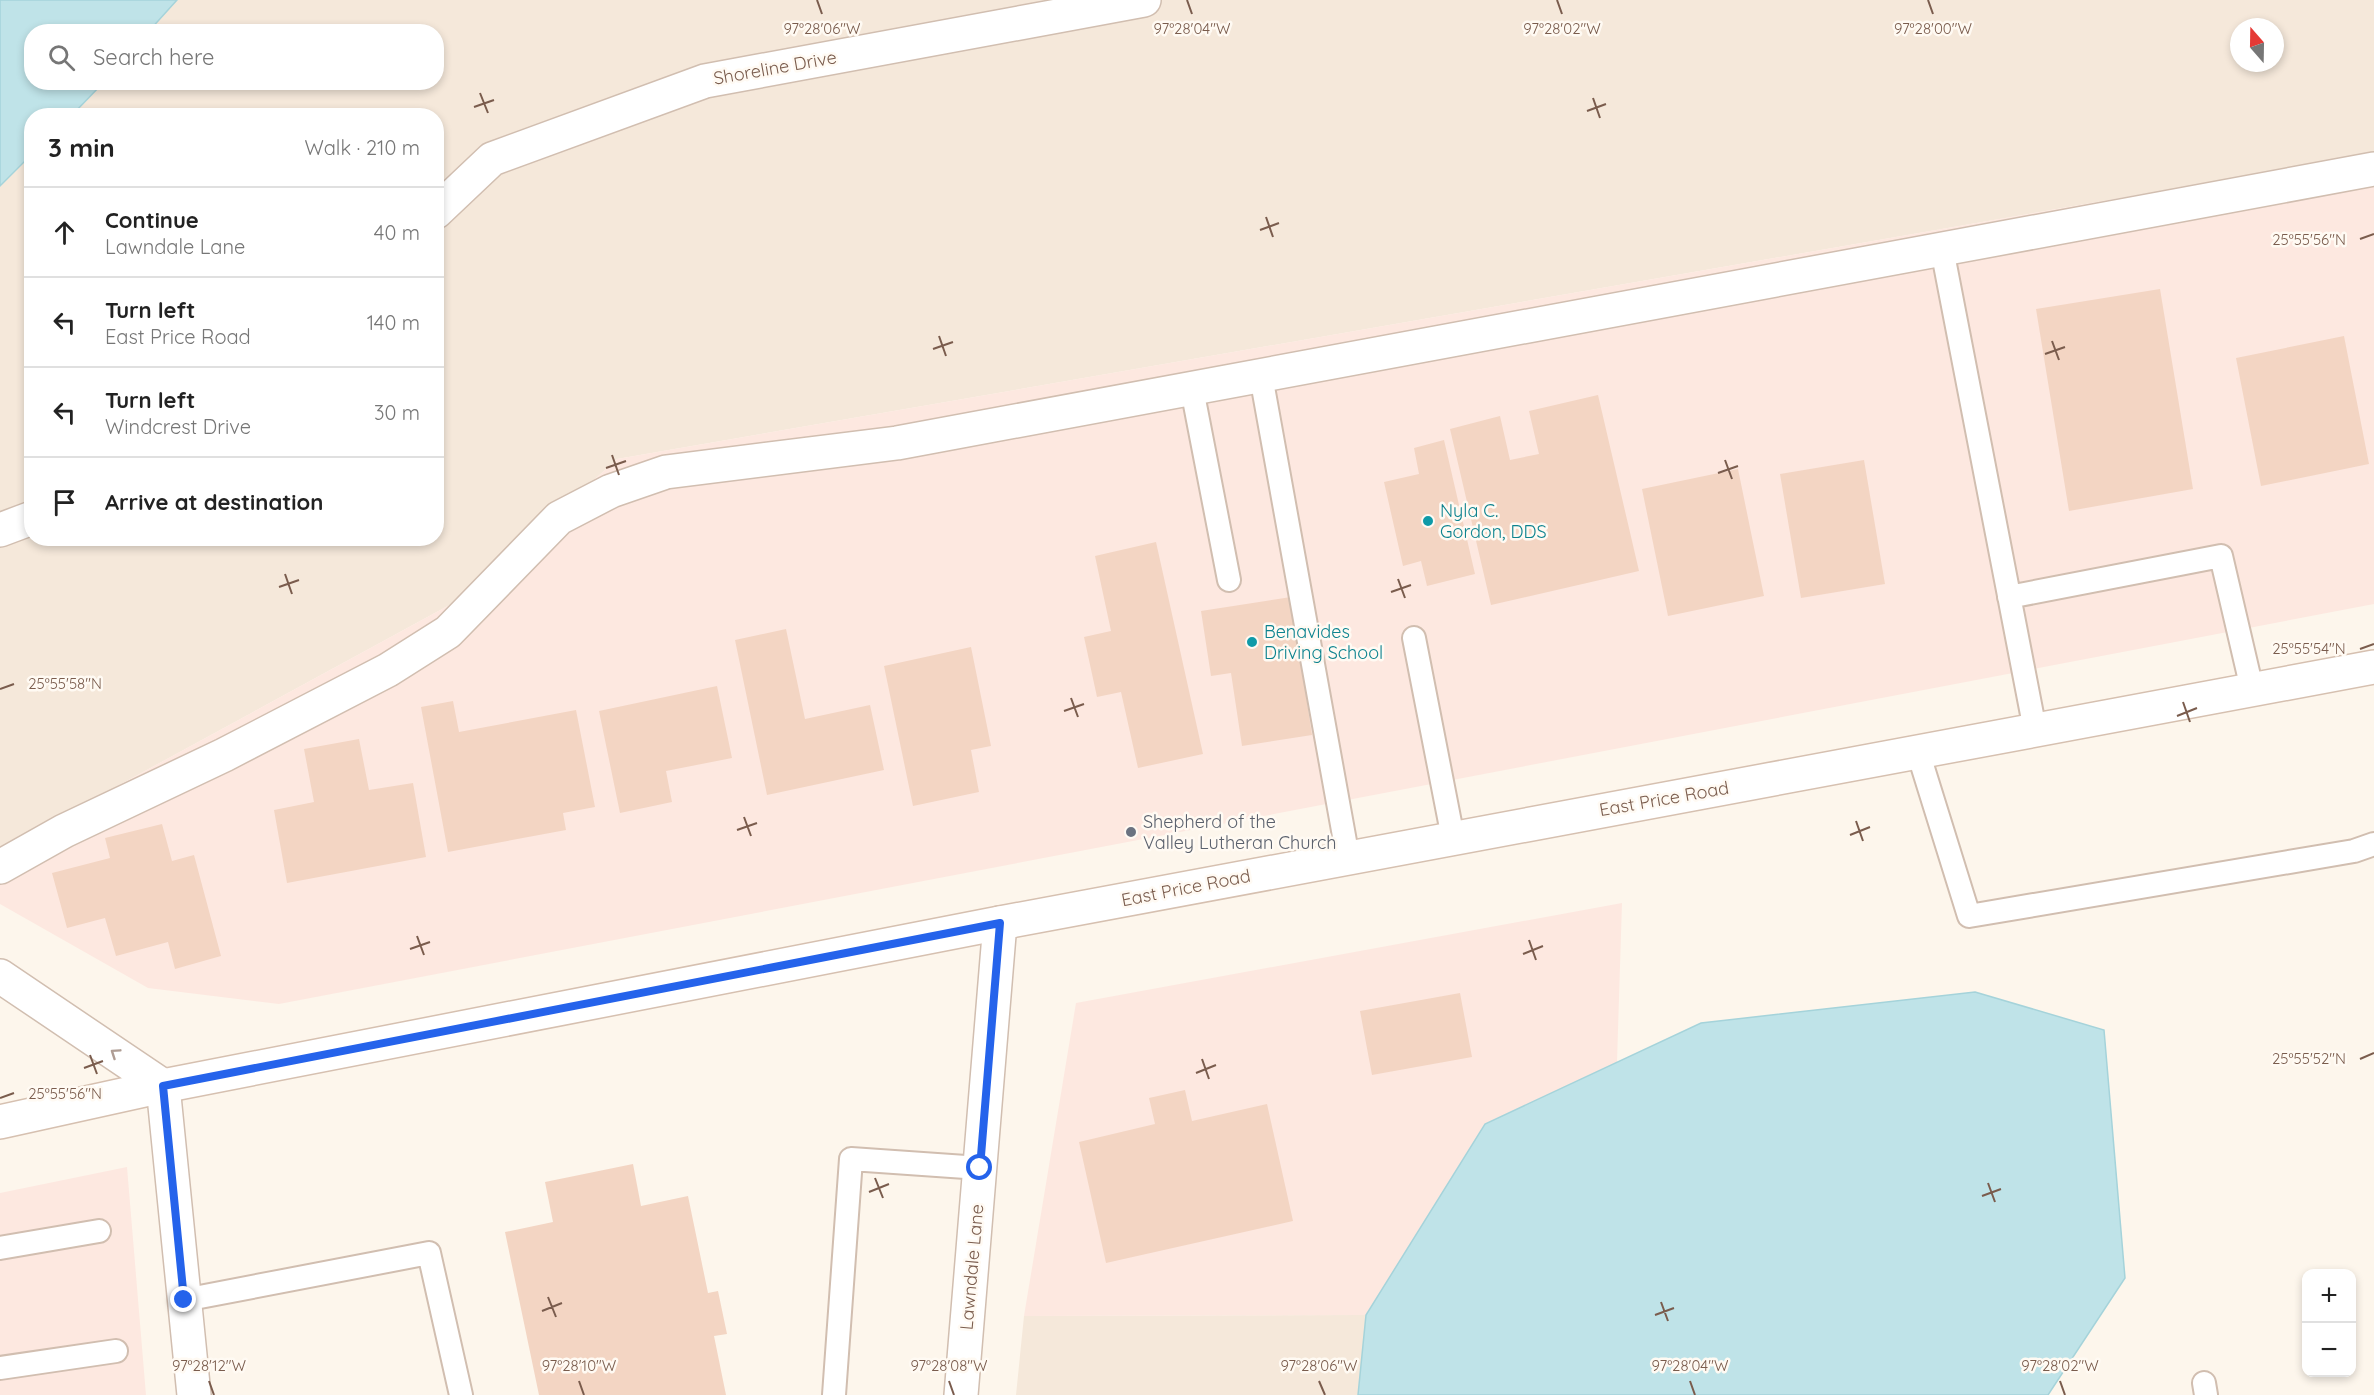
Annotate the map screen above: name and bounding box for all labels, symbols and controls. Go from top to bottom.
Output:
north arrow [2230,18,2284,72]
text: 97°28'06"W [783,19,861,38]
text: 97°28'04"W [1154,19,1231,38]
text: 97°28'02"W [1523,19,1601,38]
text: 97°28'00"W [1894,19,1972,38]
search box [24,24,444,90]
icon: search [45,41,78,74]
text: Search here [93,43,214,71]
street label: Shoreline Drive [711,45,838,90]
text: 3 min [48,131,115,164]
text: Walk · 210 m [305,135,420,160]
text: Continue [105,206,199,234]
icon: ahead [48,216,81,249]
text: 40 m [374,220,420,245]
text: 25°55'56"N [2272,230,2346,249]
text: Lawndale Lane [105,234,245,259]
text: Turn left [105,296,195,324]
icon: left [48,306,81,339]
text: 140 m [367,310,420,335]
text: East Price Road [105,324,251,349]
text: Turn left [105,386,195,414]
icon: left [48,396,81,429]
text: 30 m [374,400,420,425]
text: Windcrest Drive [105,414,251,439]
icon: arrive [48,486,81,519]
text: Arrive at destination [105,488,323,516]
place label: Nyla C. Gordon, DDS [1440,499,1547,543]
marker: Nyla C. Gordon, DDS [1421,514,1435,528]
place label: Benavides Driving School [1264,620,1383,664]
marker: Benavides Driving School [1245,635,1259,649]
text: 25°55'54"N [2272,639,2346,658]
text: 25°55'58"N [28,674,102,693]
street label: East Price Road [1597,776,1730,821]
place label: Shepherd of the Valley Lutheran Church [1143,810,1337,854]
marker: Shepherd of the Valley Lutheran Church [1124,825,1138,839]
street label: East Price Road [1119,864,1252,911]
one-way arrow [110,1049,121,1060]
text: 25°55'52"N [2272,1049,2346,1068]
text: 25°55'56"N [28,1084,102,1103]
route start [966,1154,992,1180]
street label: Lawndale Lane [955,1203,988,1331]
map controls [2302,1269,2356,1377]
button: + [2302,1269,2356,1323]
route end [170,1286,196,1312]
button: − [2302,1323,2356,1377]
text: 97°28'12"W [172,1356,247,1375]
text: 97°28'10"W [542,1356,617,1375]
text: 97°28'08"W [910,1356,988,1375]
text: 97°28'06"W [1280,1356,1358,1375]
text: 97°28'04"W [1652,1356,1729,1375]
text: 97°28'02"W [2021,1356,2099,1375]

